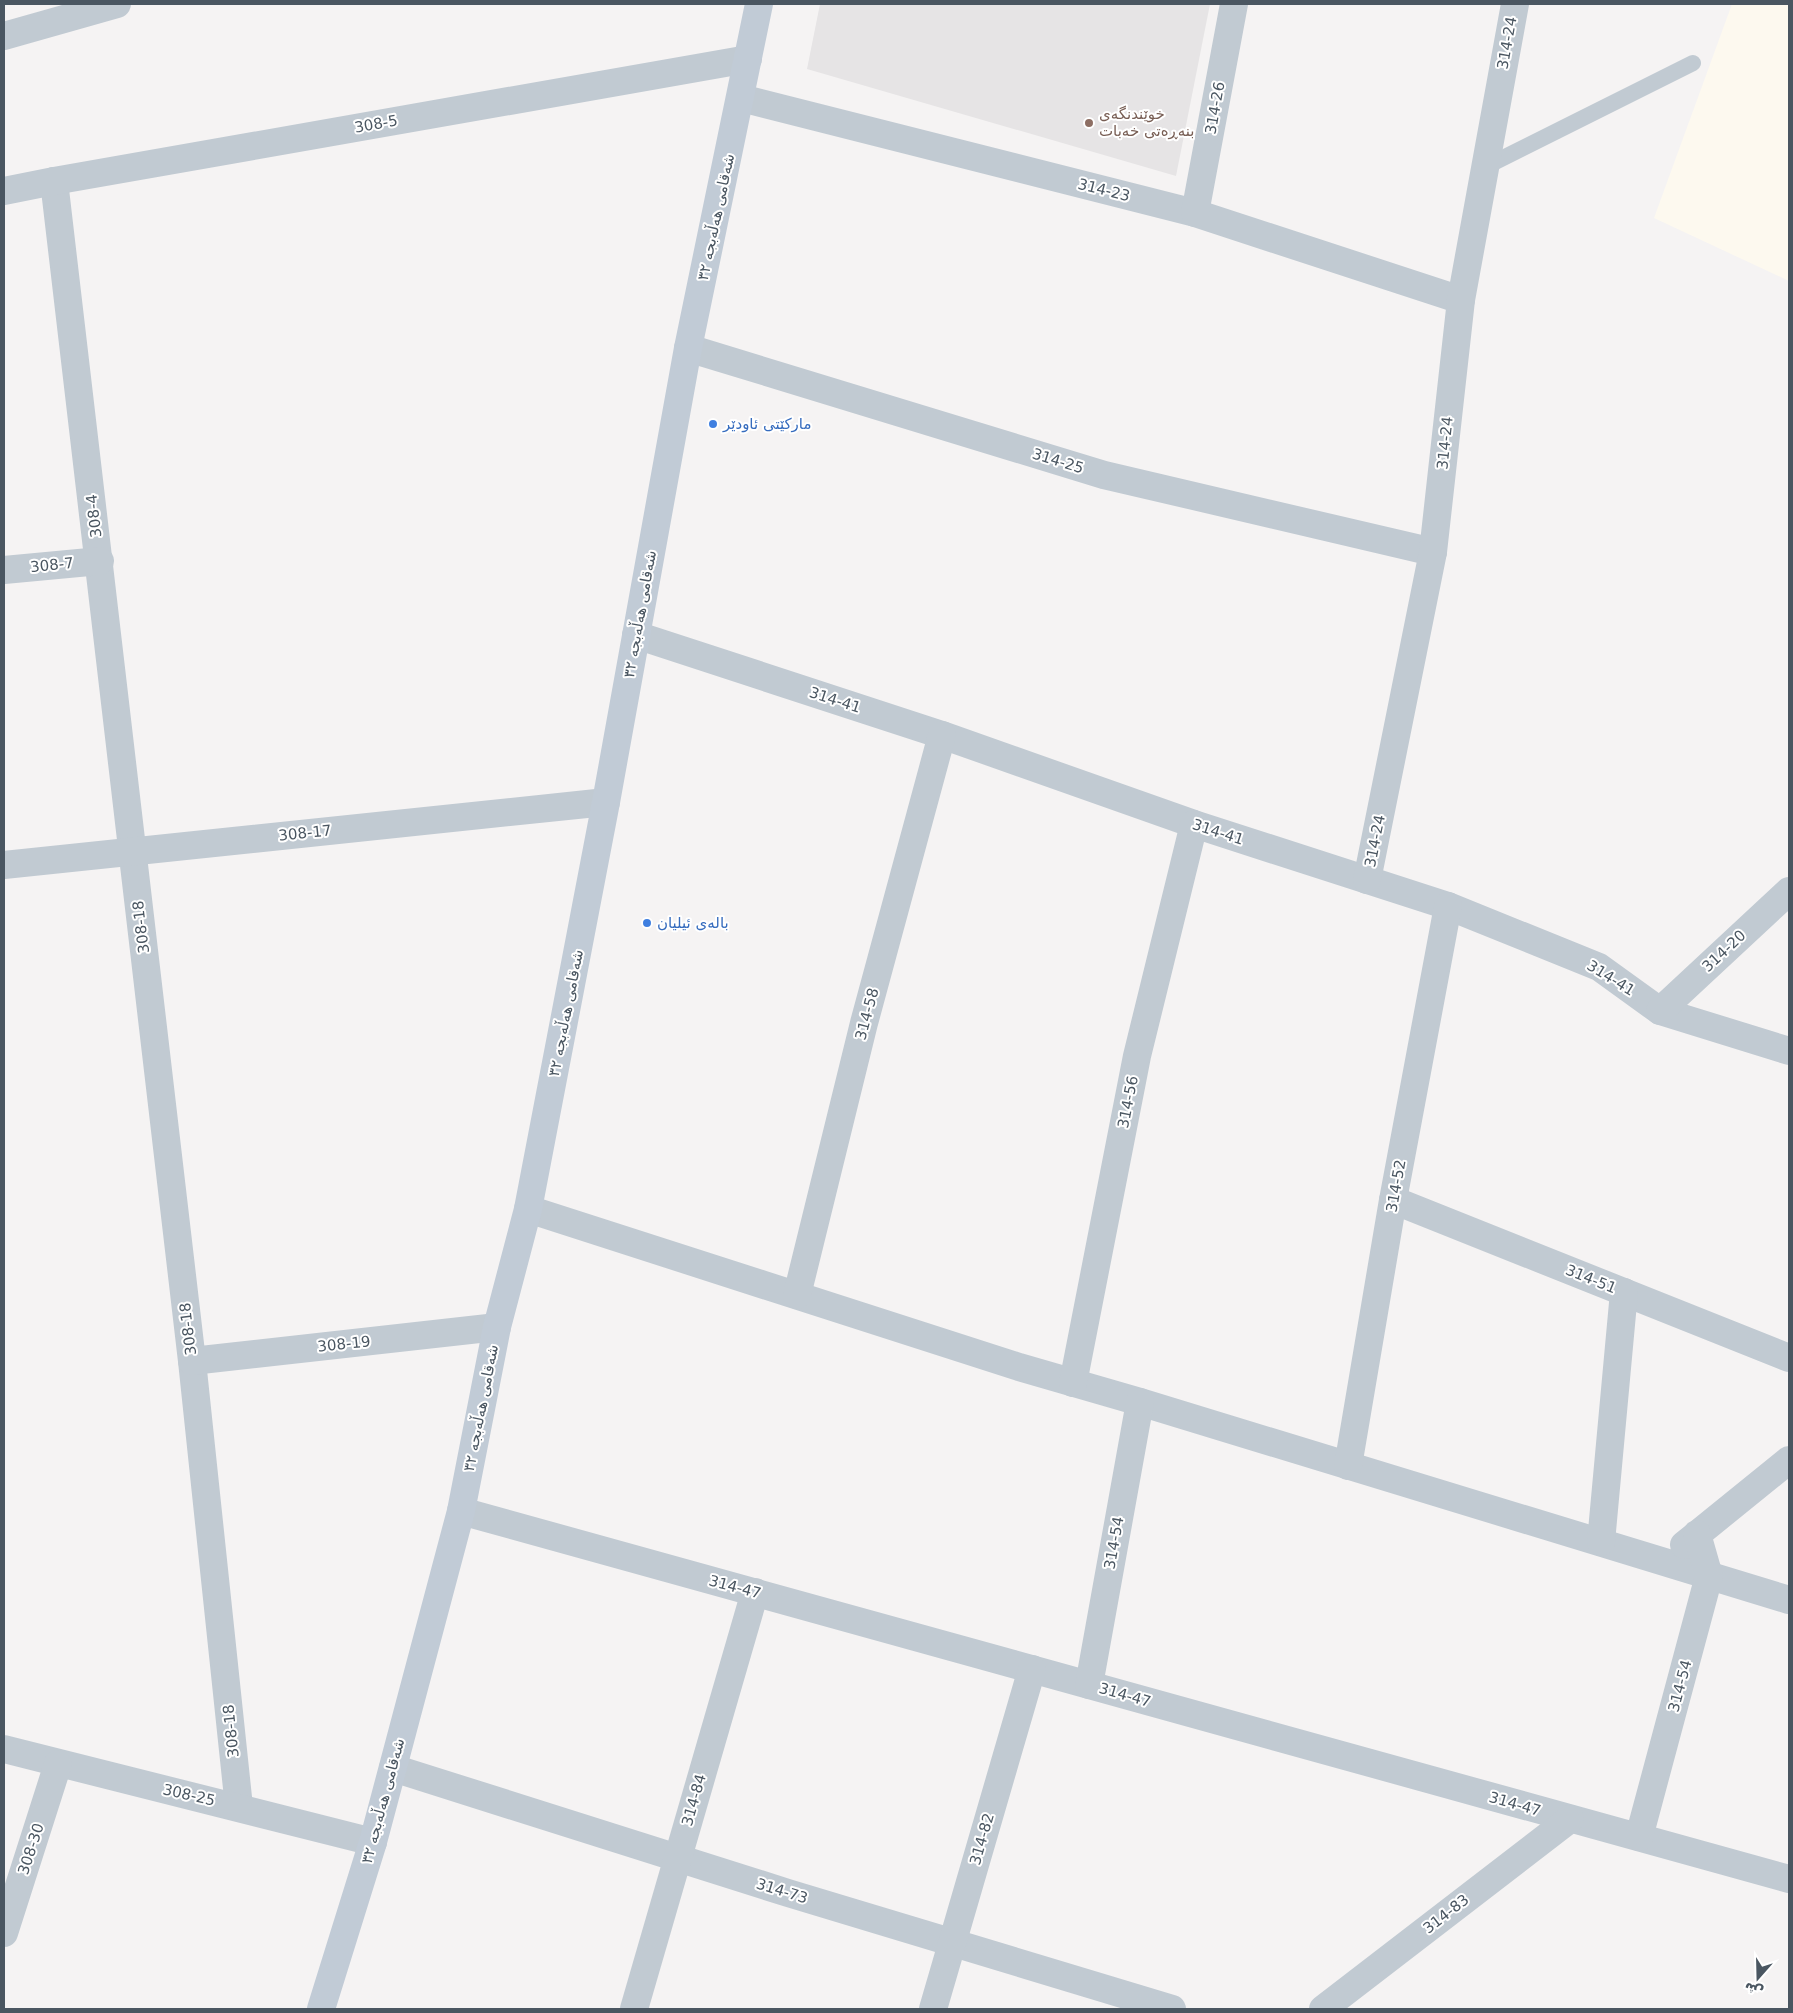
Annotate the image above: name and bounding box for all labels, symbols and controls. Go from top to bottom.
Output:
street label: 314-24 [1494,15,1520,71]
street label: 314-26 [1202,80,1228,136]
place label: خوێندنگەی بنەڕەتی خەبات [1099,105,1194,140]
street label: 308-5 [353,111,399,137]
marker: خوێندنگەی بنەڕەتی خەبات [1083,117,1095,129]
street label: شەقامی هەڵەبجە ٣٢ [693,152,738,282]
street label: 314-23 [1076,175,1132,205]
place label: مارکێتی ئاودێر [722,415,811,433]
street label: 314-24 [1433,416,1457,470]
marker: مارکێتی ئاودێر [707,418,719,430]
street label: 314-25 [1030,445,1086,477]
street label: 308-4 [82,493,106,539]
street label: شەقامی هەڵەبجە ٣٢ [619,549,660,679]
street label: 308-7 [29,554,75,576]
street label: 314-41 [807,683,863,717]
street label: 314-24 [1361,813,1389,869]
street label: 314-41 [1190,815,1246,849]
street label: 308-17 [278,821,332,845]
street label: 308-18 [129,900,153,954]
place label: بالەی ئیلیان [657,914,729,932]
marker: بالەی ئیلیان [641,917,653,929]
street label: 314-20 [1698,926,1750,976]
street label: شەقامی هەڵەبجە ٣٢ [544,948,587,1078]
street label: 314-41 [1584,956,1638,1000]
street label: 314-58 [851,986,883,1042]
street label: 314-56 [1114,1074,1142,1130]
street label: 314-52 [1383,1158,1409,1214]
street label: 314-51 [1563,1261,1619,1297]
street label: 308-18 [176,1302,200,1356]
street label: 308-19 [317,1332,371,1356]
street label: شەقامی هەڵەبجە ٣٢ [459,1343,502,1473]
street label: 314-54 [1101,1515,1127,1571]
street label: 314-47 [707,1571,763,1603]
street label: 314-54 [1664,1658,1696,1714]
street label: 314-47 [1097,1679,1153,1711]
street label: 308-18 [219,1704,243,1758]
street label: شەقامی هەڵەبجە ٣٢ [357,1736,408,1866]
street label: 314-84 [678,1772,710,1828]
street label: 308-25 [161,1780,217,1810]
street label: 314-47 [1487,1788,1543,1820]
street label: 314-82 [966,1811,998,1867]
street label: 308-30 [14,1821,48,1877]
street label: 314-73 [754,1875,810,1907]
street label: 314-83 [1420,1891,1472,1937]
north arrow [1733,1953,1783,2003]
text: ش [1742,1979,1765,2001]

